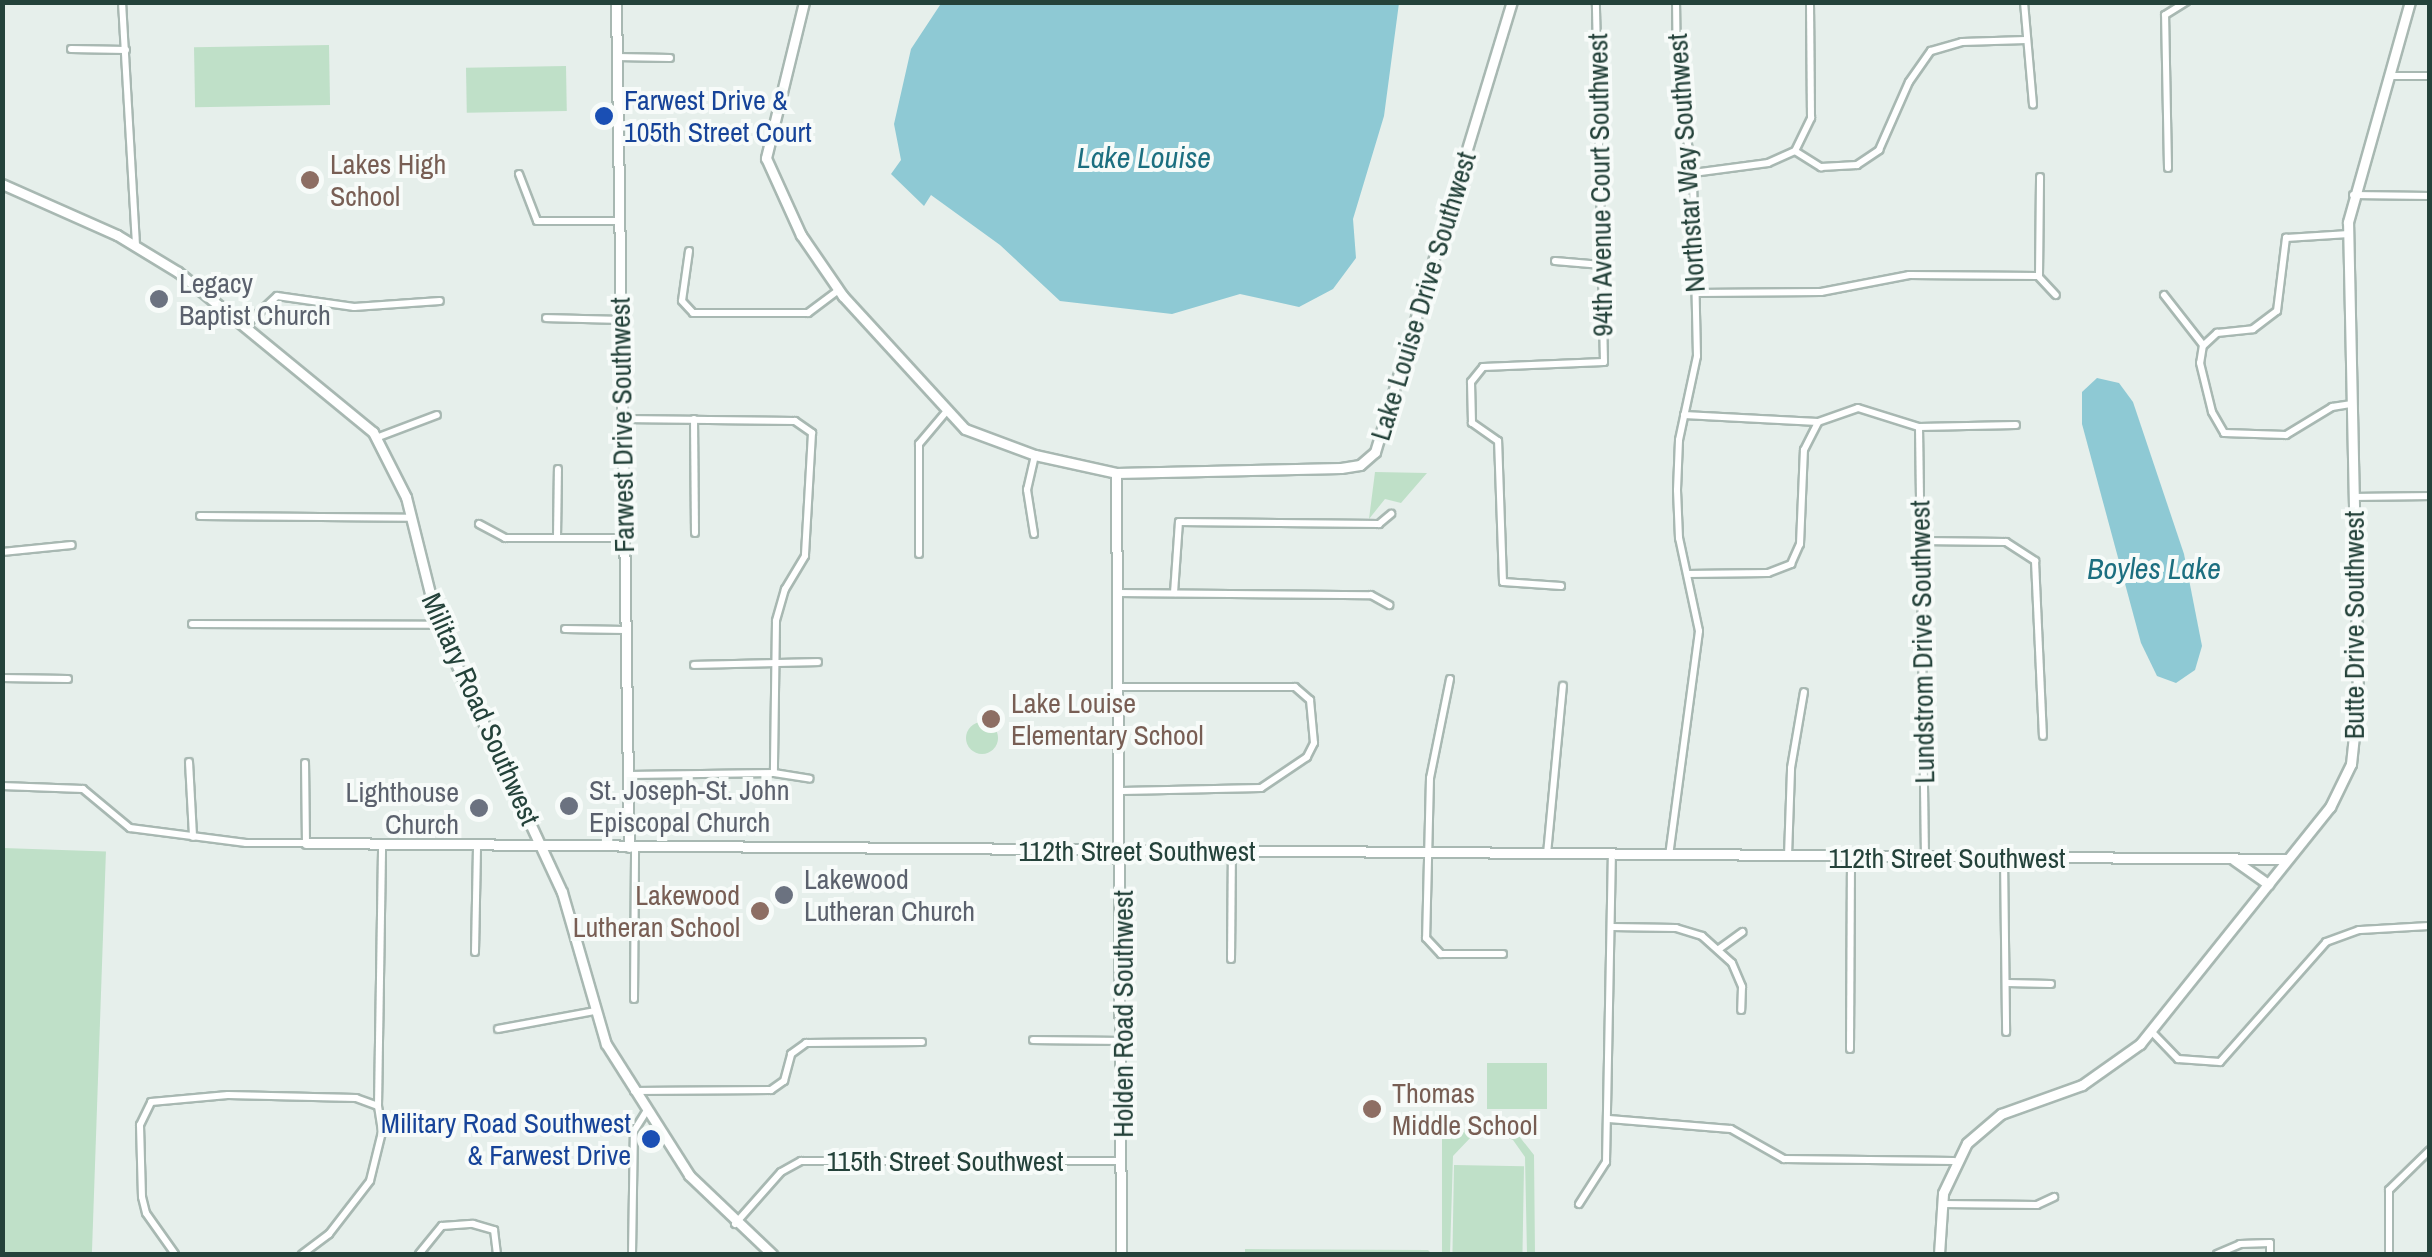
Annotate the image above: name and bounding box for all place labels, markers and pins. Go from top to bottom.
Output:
place label: Farwest Drive & 105th Street Court [624,83,812,149]
marker: Farwest Drive & 105th Street Court [593,105,615,127]
place label: Lakes High School [330,147,446,213]
marker: Lakes High School [299,169,321,191]
place label: Legacy Baptist Church [179,266,331,332]
marker: Legacy Baptist Church [148,288,170,310]
place label: Lake Louise Elementary School [1011,686,1204,752]
marker: Lake Louise Elementary School [980,708,1002,730]
place label: St. Joseph-St. John Episcopal Church [589,773,789,839]
place label: Lighthouse Church [345,775,459,841]
marker: St. Joseph-St. John Episcopal Church [558,795,580,817]
marker: Lighthouse Church [468,797,490,819]
place label: Lakewood Lutheran Church [804,862,975,928]
place label: Lakewood Lutheran School [573,878,740,944]
marker: Lakewood Lutheran Church [773,884,795,906]
marker: Lakewood Lutheran School [749,900,771,922]
place label: Thomas Middle School [1392,1076,1537,1142]
marker: Thomas Middle School [1361,1098,1383,1120]
place label: Military Road Southwest & Farwest Drive [381,1106,631,1172]
marker: Military Road Southwest & Farwest Drive [640,1128,662,1150]

